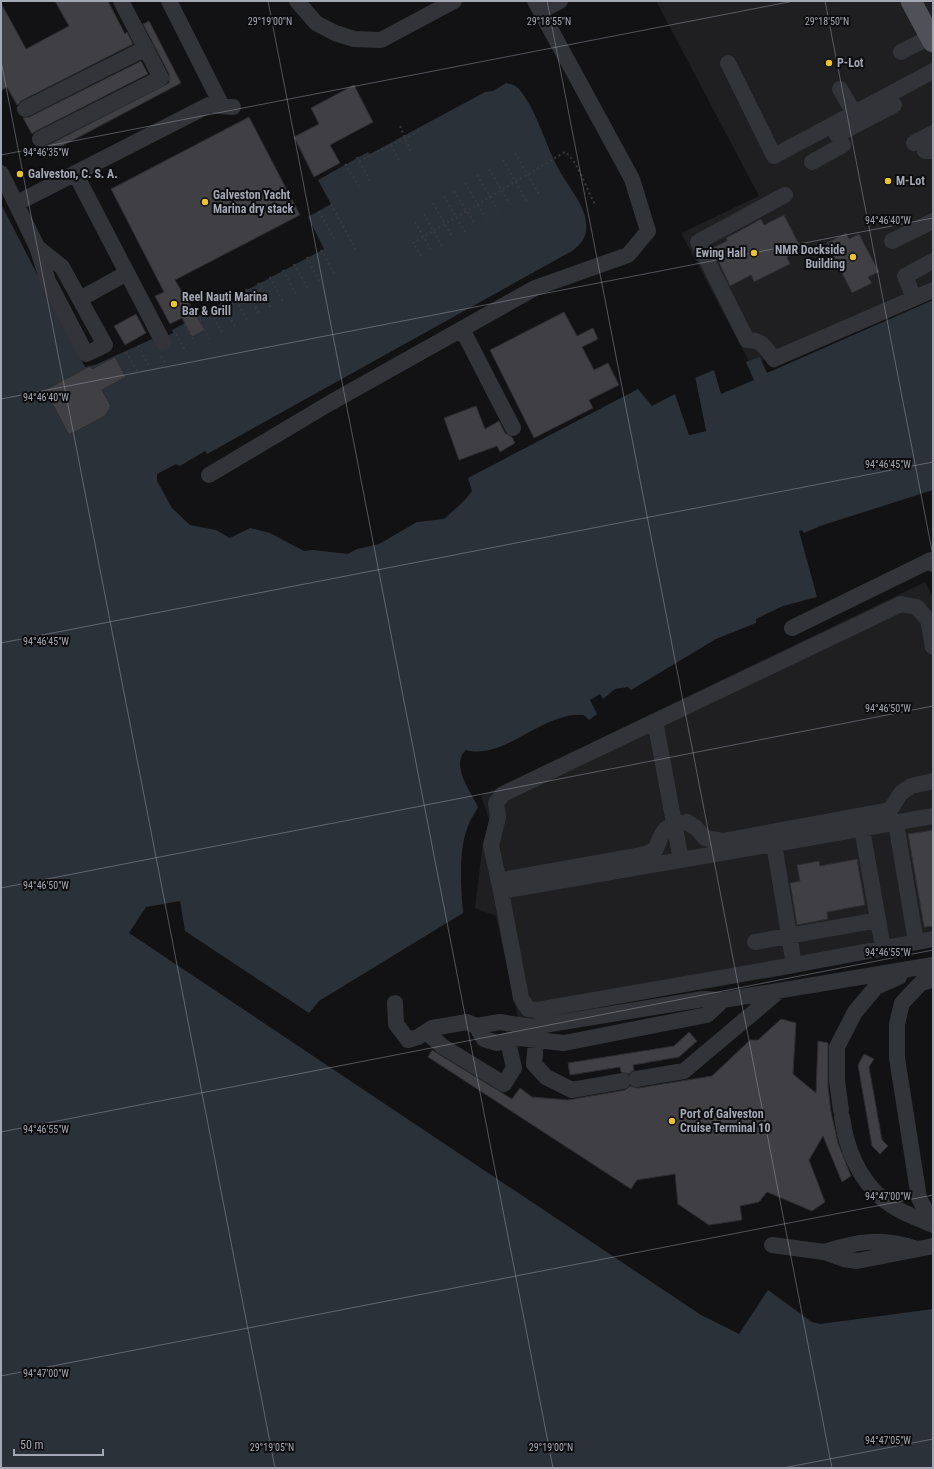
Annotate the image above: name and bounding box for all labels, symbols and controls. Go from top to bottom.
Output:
text: 29°19'00"N [248,16,292,27]
text: 29°18'55"N [527,16,571,27]
text: 29°18'50"N [805,16,849,27]
place label: P-Lot [837,56,864,70]
marker: P-Lot [824,58,834,68]
text: 94°46'35"W [23,147,69,158]
place label: Galveston, C. S. A. [28,167,118,181]
marker: Galveston, C. S. A. [15,169,25,179]
place label: M-Lot [896,174,925,188]
marker: M-Lot [883,176,893,186]
place label: Galveston Yacht Marina dry stack [213,188,294,216]
marker: Galveston Yacht Marina dry stack [200,197,210,207]
text: 94°46'40"W [865,215,911,226]
place label: NMR Dockside Building [775,243,845,271]
place label: Ewing Hall [696,246,746,260]
marker: Ewing Hall [749,248,759,258]
marker: NMR Dockside Building [848,252,858,262]
place label: Reel Nauti Marina Bar & Grill [182,290,268,318]
marker: Reel Nauti Marina Bar & Grill [169,299,179,309]
text: 94°46'40"W [23,392,69,403]
text: 94°46'45"W [865,459,911,470]
text: 94°46'45"W [23,636,69,647]
text: 94°46'50"W [865,703,911,714]
text: 94°46'50"W [23,880,69,891]
text: 94°46'55"W [865,947,911,958]
place label: Port of Galveston Cruise Terminal 10 [680,1107,770,1135]
marker: Port of Galveston Cruise Terminal 10 [667,1116,677,1126]
text: 94°46'55"W [23,1124,69,1135]
text: 94°47'00"W [865,1191,911,1202]
text: 94°47'00"W [23,1368,69,1379]
scale bar [14,1431,103,1457]
text: 94°47'05"W [865,1435,911,1446]
text: 50 m [20,1438,44,1452]
text: 29°19'05"N [250,1442,294,1453]
text: 29°19'00"N [529,1442,573,1453]

